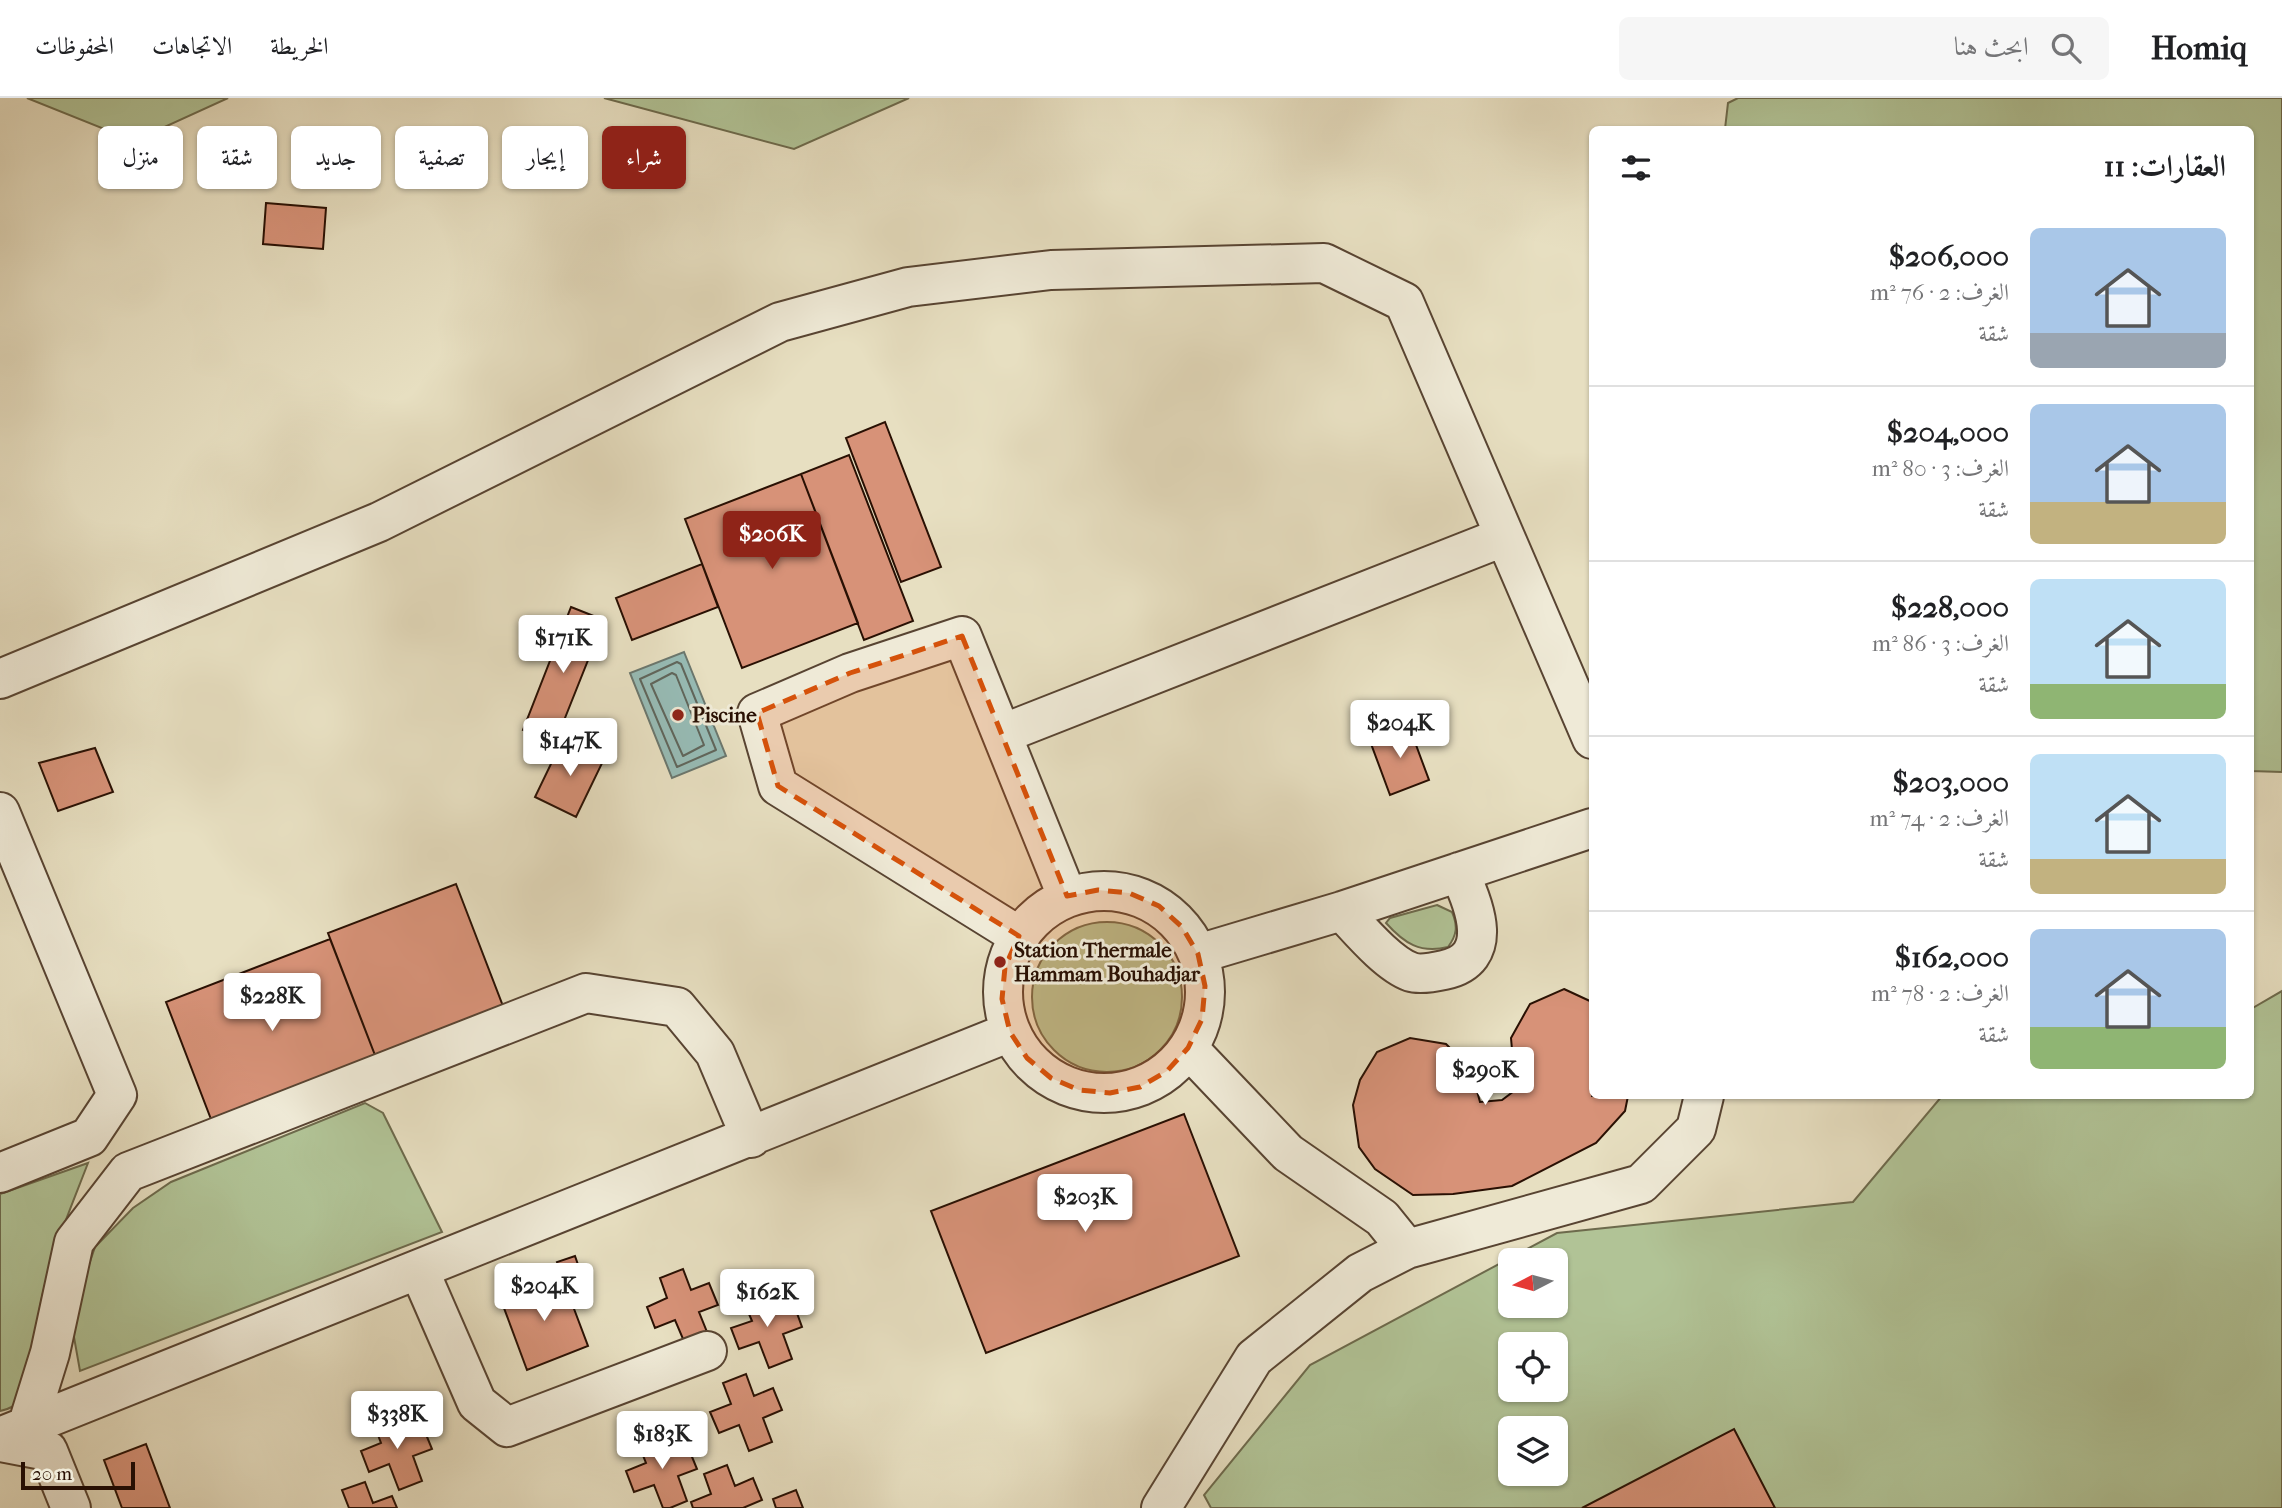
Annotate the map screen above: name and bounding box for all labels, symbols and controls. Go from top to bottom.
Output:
search box [1619,17,2109,80]
icon: search [2047,29,2085,67]
text: Homiq [2151,29,2247,68]
text: ابحث هنا [1954,31,2029,62]
text: المحفوظات [35,32,114,60]
text: الاتجاهات [152,32,232,60]
text: الخريطة [270,32,329,60]
chip: منزل [98,126,183,189]
chip: شقة [197,126,277,189]
chip: جديد [291,126,381,189]
chip: تصفية [395,126,488,189]
chip: إيجار [502,126,588,189]
chip: شراء [602,126,686,189]
icon: filters [1617,149,1655,187]
text: العقارات: 11 [2104,149,2226,184]
text: $206,000 [1888,239,2009,274]
icon: home [2086,256,2170,340]
text: الغرف: 2 · 76 m² [1870,279,2009,306]
text: شقة [1979,320,2009,347]
text: $204,000 [1886,415,2009,450]
icon: home [2086,432,2170,516]
text: الغرف: 3 · 80 m² [1872,455,2009,482]
text: شقة [1979,496,2009,523]
pin: $206K [723,512,821,571]
text: $206K [739,520,805,547]
text: $228,000 [1891,590,2009,625]
icon: home [2086,607,2170,691]
pin: $171K [514,616,612,675]
text: $171K [535,624,591,651]
text: الغرف: 3 · 86 m² [1872,630,2009,657]
text: شقة [1979,671,2009,698]
pin: $204K [1351,700,1449,760]
place label: Piscine [692,703,757,727]
marker: Piscine [670,707,686,723]
text: $204K [1366,709,1434,736]
pin: $147K [521,718,619,778]
text: $147K [539,727,601,754]
text: $203,000 [1892,765,2009,800]
icon: home [2086,782,2170,866]
text: الغرف: 2 · 74 m² [1870,805,2009,832]
text: شقة [1979,846,2009,873]
place label: Station Thermale Hammam Bouhadjar [1014,938,1201,986]
text: $162,000 [1894,940,2009,975]
marker: Station Thermale Hammam Bouhadjar [992,954,1008,970]
icon: home [2086,957,2170,1041]
pin: $228K [223,974,321,1033]
text: الغرف: 2 · 78 m² [1871,980,2009,1007]
text: $228K [240,982,304,1009]
text: شقة [1979,1021,2009,1048]
pin: $290K [1436,1048,1534,1107]
text: $290K [1452,1056,1518,1083]
pin: $203K [1036,1174,1134,1234]
text: $203K [1053,1183,1117,1210]
north arrow [1498,1248,1568,1318]
map controls [1498,1248,1568,1486]
pin: $204K [495,1264,593,1323]
pin: $162K [718,1270,816,1329]
text: $204K [510,1272,578,1299]
text: $162K [736,1278,798,1305]
button: locate [1498,1332,1568,1402]
pin: $338K [348,1392,446,1451]
text: $338K [367,1400,427,1427]
pin: $183K [613,1412,711,1471]
button: layers [1498,1416,1568,1486]
text: $183K [633,1420,691,1447]
scale bar [21,1459,135,1491]
text: 20 m [32,1463,72,1485]

